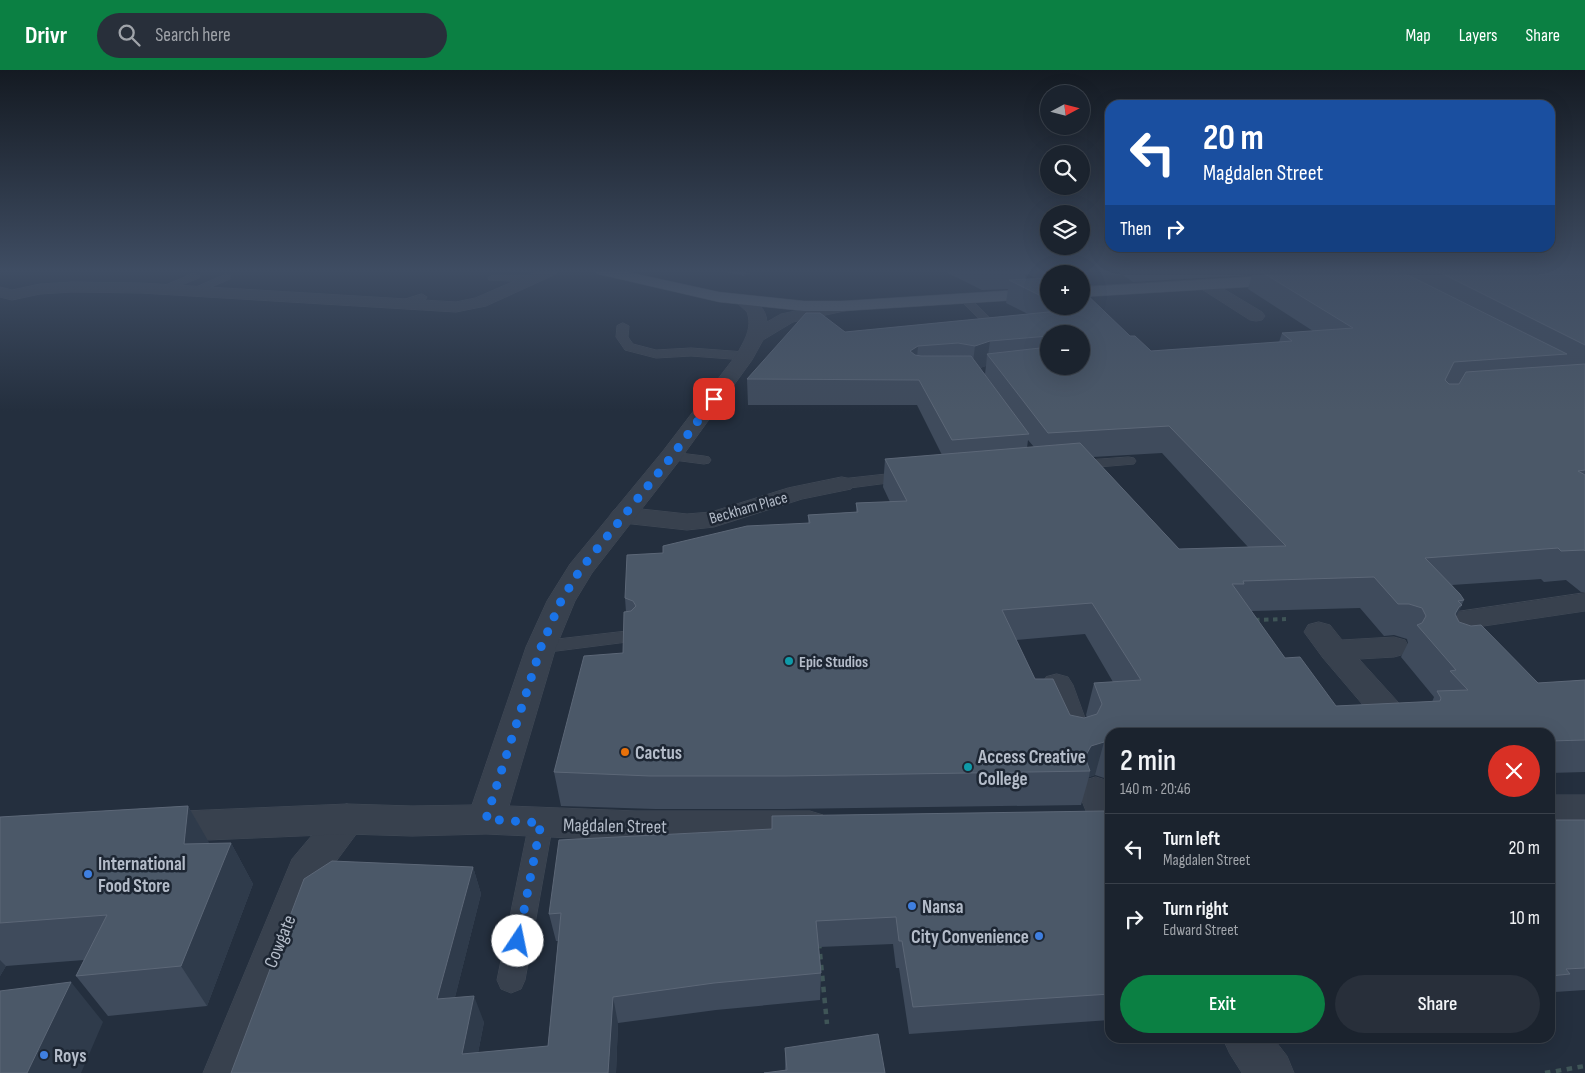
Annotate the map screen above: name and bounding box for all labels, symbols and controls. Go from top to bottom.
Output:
search box [97,13,447,58]
text: Drivr [25,21,67,50]
icon: search [115,21,143,49]
text: Search here [155,24,231,47]
text: Map [1406,25,1431,46]
text: Layers [1459,25,1498,46]
text: Share [1526,25,1560,46]
north arrow [1040,85,1090,135]
map controls [1040,85,1090,375]
text: 20 m [1203,117,1264,160]
icon: left [1120,120,1185,185]
button: search [1040,145,1090,195]
text: Magdalen Street [1203,160,1323,187]
button: layers [1040,205,1090,255]
icon: right [1161,215,1189,243]
text: Then [1120,218,1151,241]
button: + [1040,265,1090,315]
button: − [1040,325,1090,375]
pin [693,378,735,420]
icon: arrive [700,385,728,413]
street label: Beckham Place [707,488,790,529]
place label: Epic Studios [799,653,868,672]
marker: Epic Studios [783,655,795,667]
place label: Cactus [635,742,682,765]
text: 2 min [1120,743,1176,779]
button: close [1488,745,1540,797]
marker: Cactus [619,746,631,758]
place label: Access Creative College [977,746,1086,791]
marker: Access Creative College [962,761,974,773]
text: 140 m · 20:46 [1120,780,1191,799]
street label: Magdalen Street [563,814,667,839]
text: Turn left [1163,828,1220,851]
icon: left [1120,835,1148,863]
text: 20 m [1508,837,1540,860]
text: Magdalen Street [1163,851,1250,870]
place label: International Food Store [98,853,186,898]
marker: International Food Store [82,868,94,880]
place label: Nansa [922,896,963,919]
text: Turn right [1163,898,1228,921]
marker: Nansa [906,900,918,912]
icon: right [1120,905,1148,933]
text: 10 m [1510,907,1540,930]
street label: Cowgate [259,912,301,971]
position arrow [491,914,543,966]
text: Edward Street [1163,921,1238,940]
place label: City Convenience [911,926,1029,949]
marker: City Convenience [1033,930,1045,942]
button: Exit [1120,975,1325,1033]
button: Share [1335,975,1540,1033]
place label: Roys [54,1045,86,1068]
marker: Roys [38,1049,50,1061]

